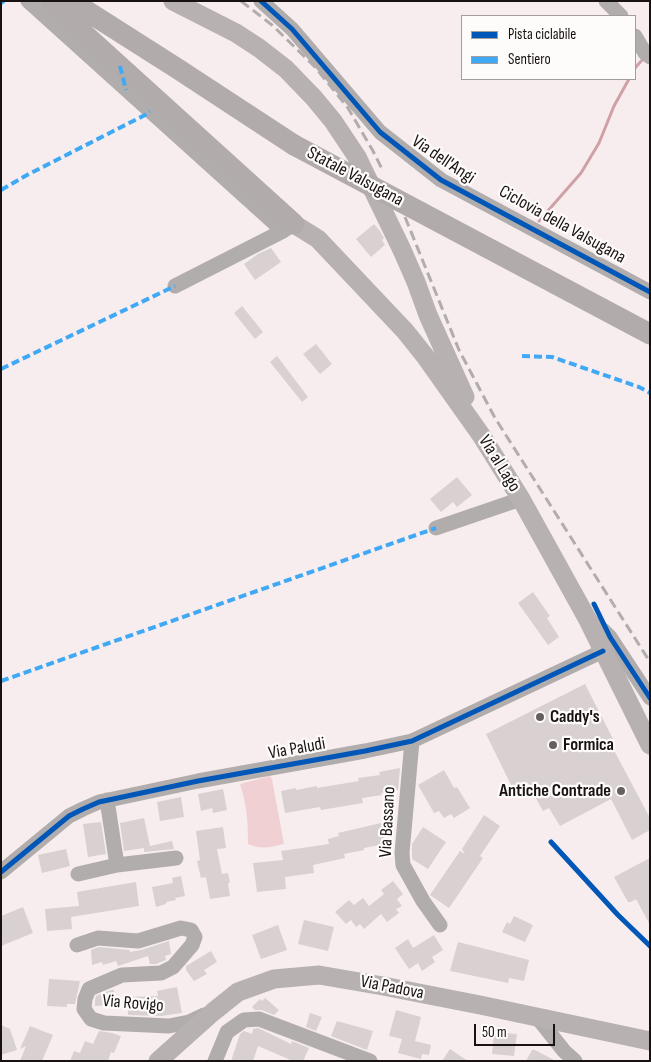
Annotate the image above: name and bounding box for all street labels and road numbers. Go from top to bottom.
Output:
street label: Via dell'Angi [407,131,479,189]
street label: Statale Valsugana [303,143,407,211]
street label: Ciclovia della Valsugana [495,181,629,269]
street label: Via al Lago [473,432,525,496]
street label: Via Paludi [267,733,327,765]
street label: Via Bassano [375,786,401,858]
street label: Via Padova [359,971,425,1005]
street label: Via Rovigo [101,991,165,1017]

